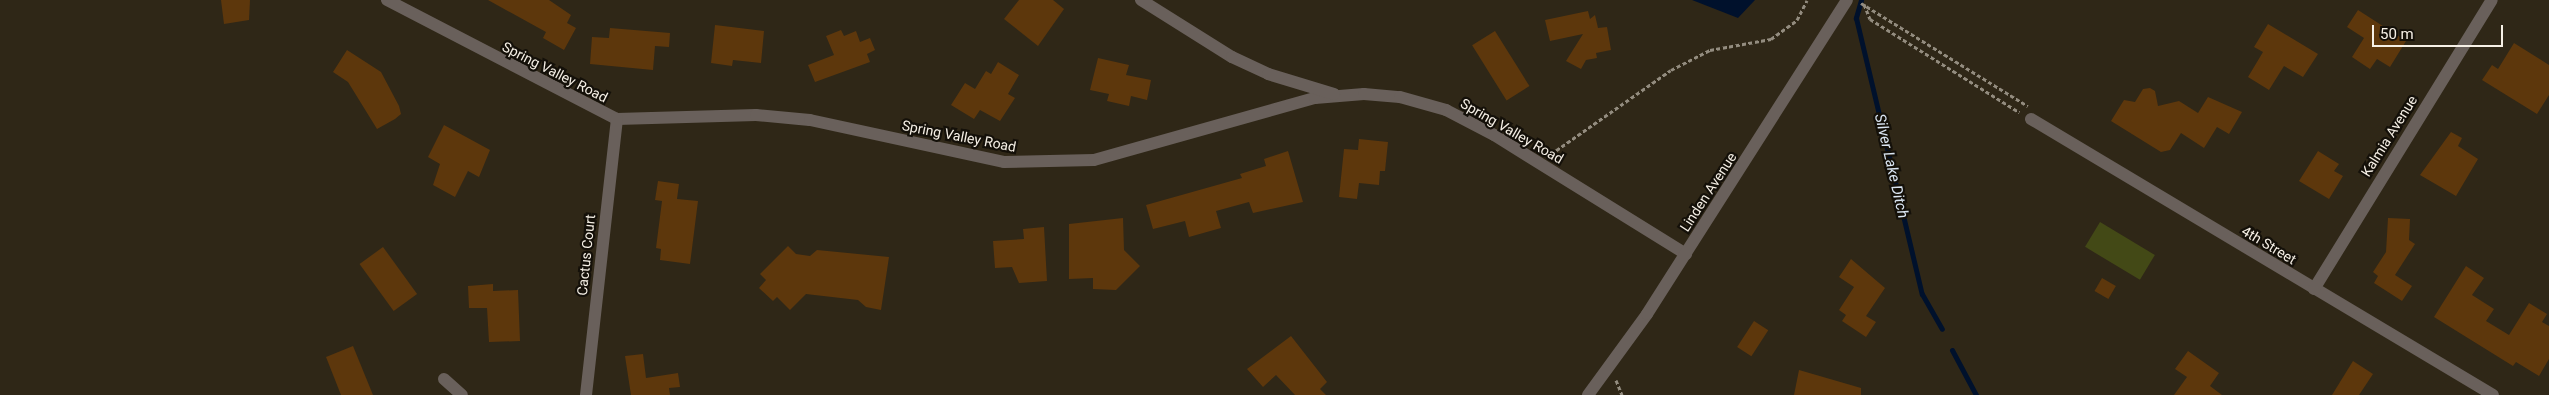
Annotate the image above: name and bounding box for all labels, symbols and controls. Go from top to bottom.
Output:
scale bar [2374,15,2505,47]
text: 50 m [2380,25,2414,43]
street label: Spring Valley Road [500,38,610,106]
street label: Kalmia Avenue [2357,92,2421,180]
street label: Spring Valley Road [1458,95,1566,167]
water label: Silver Lake Ditch [1870,112,1912,220]
street label: Spring Valley Road [900,117,1018,155]
street label: Linden Avenue [1676,149,1740,235]
street label: Cactus Court [573,214,599,296]
street label: 4th Street [2239,222,2299,268]

